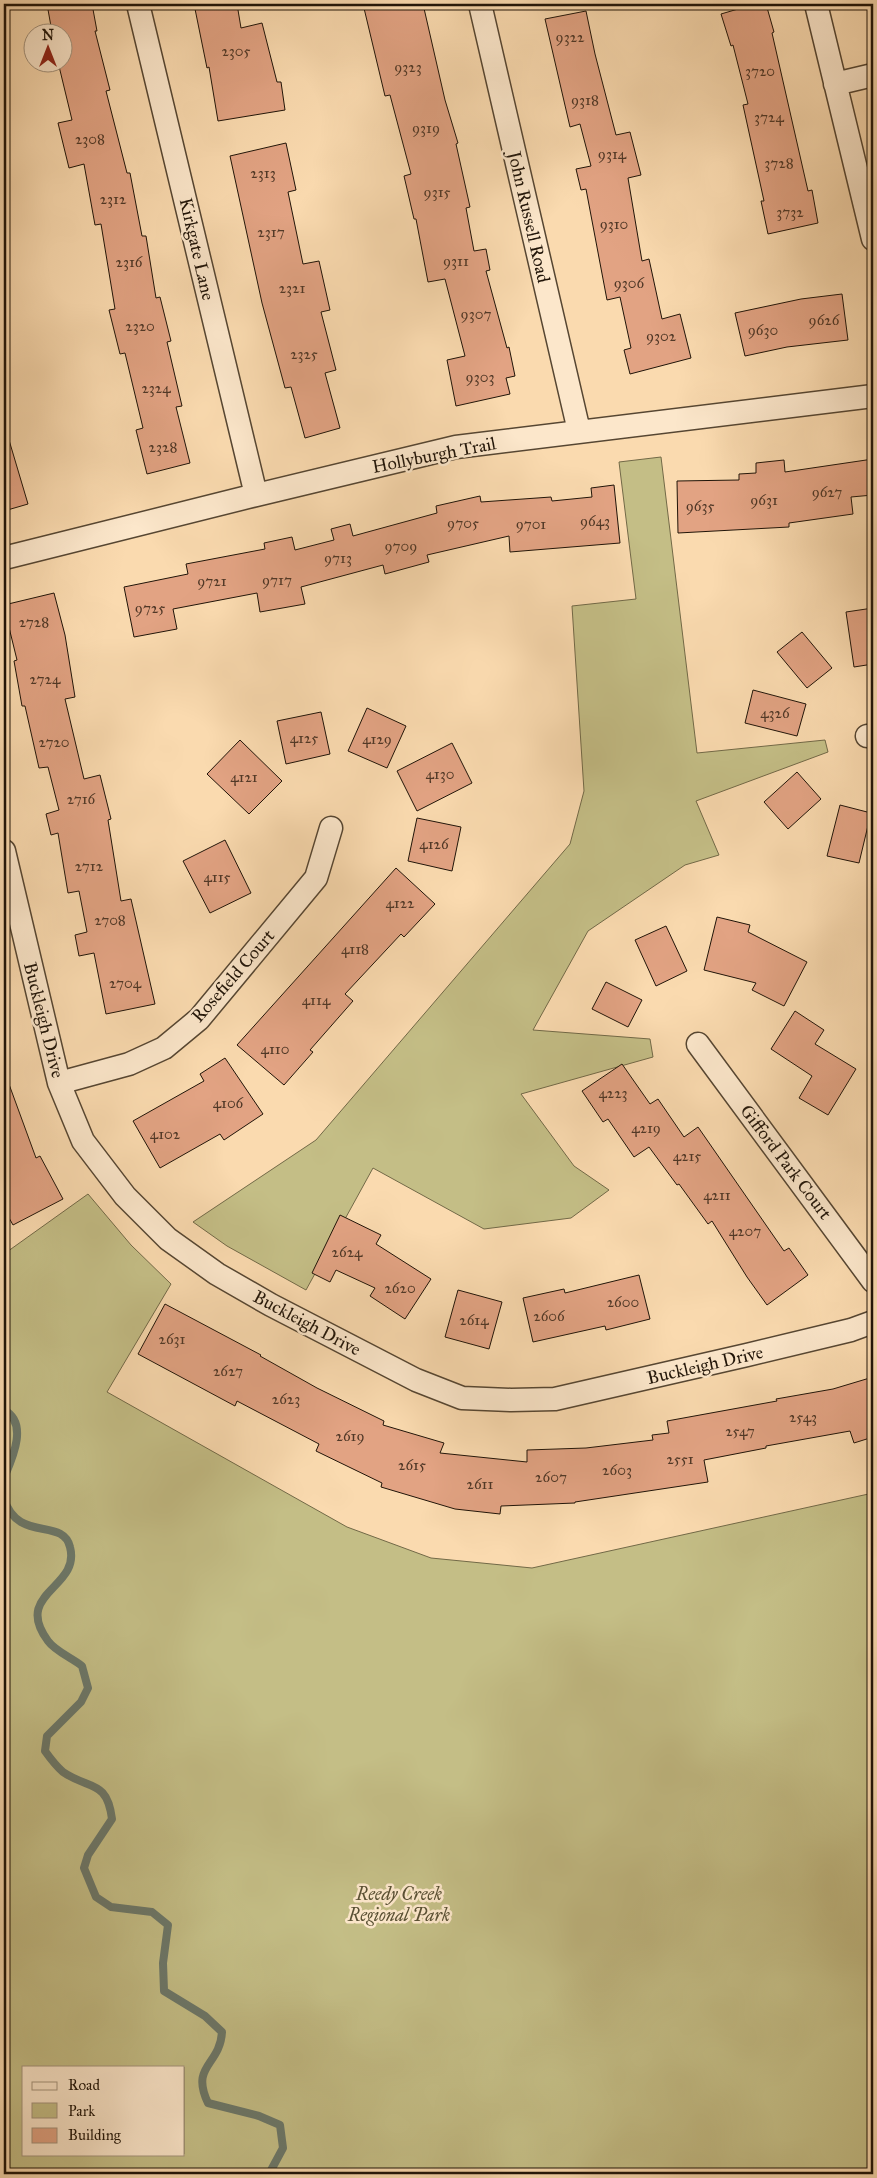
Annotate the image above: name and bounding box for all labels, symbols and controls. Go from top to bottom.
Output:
north arrow [22,22,72,72]
text: N [42,27,54,44]
house number: 9322 [556,28,585,46]
house number: 2305 [221,42,251,60]
house number: 9323 [394,58,422,76]
house number: 3720 [745,62,775,80]
house number: 9318 [571,91,599,109]
house number: 3724 [754,108,785,126]
house number: 9319 [412,119,440,137]
house number: 2308 [75,130,105,148]
house number: 9314 [598,145,627,163]
street label: John Russell Road [502,147,555,285]
house number: 3728 [764,154,794,172]
house number: 2313 [250,164,276,182]
house number: 9315 [424,183,450,201]
house number: 2312 [100,190,127,208]
street label: Kirkgate Lane [174,196,219,303]
house number: 3732 [776,203,804,221]
house number: 9310 [600,215,628,233]
house number: 2317 [257,223,285,241]
house number: 9311 [443,252,469,270]
house number: 2316 [116,253,144,271]
house number: 9306 [614,274,646,292]
house number: 2321 [279,279,305,297]
house number: 9307 [461,305,491,323]
house number: 9626 [809,311,841,329]
house number: 2320 [125,317,155,335]
house number: 9630 [748,321,778,339]
house number: 9302 [646,327,677,345]
house number: 2325 [290,345,318,363]
house number: 9303 [466,368,494,386]
house number: 2324 [141,379,171,397]
street label: Hollyburgh Trail [370,432,498,479]
house number: 2328 [149,438,177,456]
house number: 9627 [812,483,842,501]
house number: 9631 [750,491,778,509]
house number: 9635 [686,497,714,515]
house number: 9643 [580,512,610,530]
house number: 9705 [447,514,479,532]
house number: 9701 [516,515,546,533]
house number: 9709 [385,537,417,555]
house number: 9713 [324,549,352,567]
house number: 9717 [262,571,292,589]
house number: 9721 [197,572,227,590]
house number: 9725 [135,599,165,617]
house number: 2728 [19,613,49,631]
house number: 2724 [30,670,61,688]
house number: 4326 [760,704,791,722]
house number: 4125 [290,729,318,747]
house number: 4129 [362,730,392,748]
house number: 2720 [38,733,70,751]
house number: 4130 [425,765,455,783]
house number: 4121 [230,768,258,786]
house number: 2716 [67,790,97,808]
house number: 4126 [419,835,450,853]
house number: 2712 [75,857,104,875]
house number: 4115 [203,868,231,886]
house number: 4122 [385,894,415,912]
house number: 2708 [94,911,126,929]
street label: Rosefield Court [187,925,280,1027]
house number: 4118 [341,940,369,958]
street label: Buckleigh Drive [18,960,69,1080]
house number: 2704 [109,974,142,992]
house number: 4114 [302,991,331,1009]
house number: 4110 [261,1040,289,1058]
house number: 4223 [598,1084,628,1102]
house number: 4106 [213,1094,245,1112]
street label: Gifford Park Court [736,1100,837,1224]
house number: 4219 [631,1119,661,1137]
house number: 4102 [150,1125,181,1143]
house number: 4215 [673,1147,701,1165]
house number: 4211 [703,1186,731,1204]
house number: 4207 [729,1222,761,1240]
house number: 2624 [332,1243,363,1261]
house number: 2620 [384,1279,416,1297]
street label: Buckleigh Drive [249,1285,365,1361]
house number: 2600 [607,1293,639,1311]
house number: 2606 [533,1307,566,1325]
house number: 2614 [459,1311,489,1329]
house number: 2631 [158,1330,186,1348]
street label: Buckleigh Drive [645,1341,765,1390]
house number: 2627 [213,1362,243,1380]
house number: 2623 [272,1390,300,1408]
house number: 2543 [789,1408,817,1426]
house number: 2547 [725,1422,755,1440]
house number: 2619 [336,1427,364,1445]
house number: 2551 [666,1450,694,1468]
house number: 2615 [398,1456,426,1474]
house number: 2603 [602,1461,632,1479]
house number: 2607 [535,1468,567,1486]
house number: 2611 [467,1475,493,1493]
park label: Reedy Creek Regional Park [347,1883,450,1926]
legend [22,2066,185,2156]
text: Road [68,2076,100,2094]
text: Park [68,2102,95,2120]
text: Building [68,2126,122,2144]

